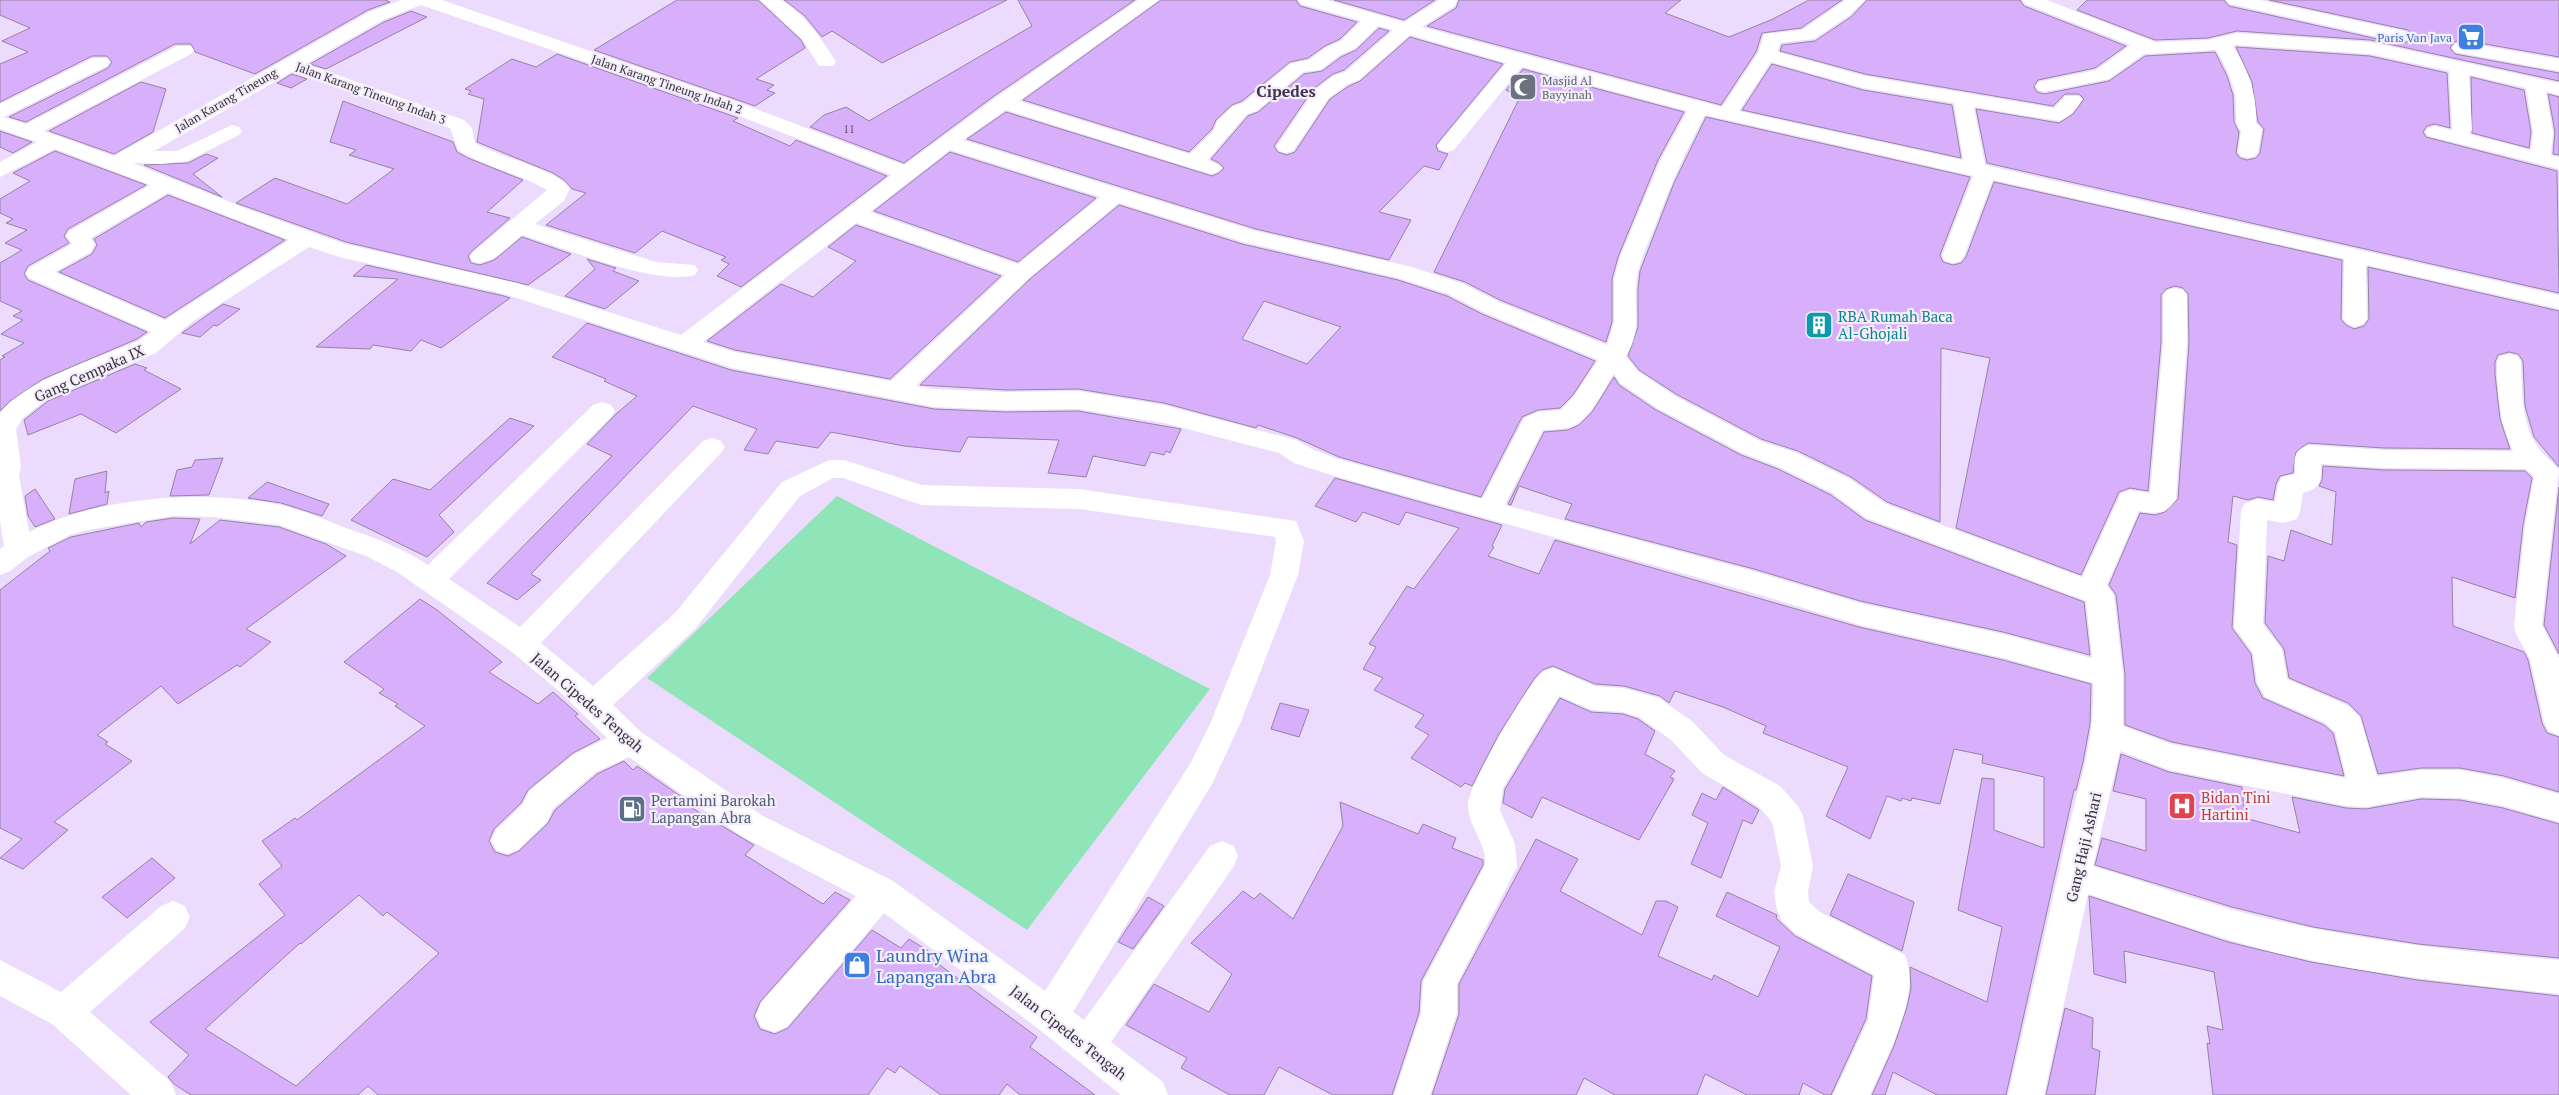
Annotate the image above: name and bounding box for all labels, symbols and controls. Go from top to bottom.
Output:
supermarket icon: Paris Van Java [2456,22,2486,52]
place label: Paris Van Java [2377,30,2452,45]
street label: Jalan Karang Tineung Indah 2 [590,51,744,117]
street label: Jalan Karang Tineung Indah 3 [294,59,448,127]
street label: Jalan Karang Tineung [172,64,280,135]
mosque icon: Masjid Al Bayyinah [1508,72,1538,102]
place label: Masjid Al Bayyinah [1542,73,1592,102]
district label: Cipedes [1256,80,1316,102]
house number: 11 [843,122,855,136]
place label: RBA Rumah Baca Al-Ghojali [1838,306,1953,343]
building icon: RBA Rumah Baca Al-Ghojali [1804,310,1834,340]
street label: Gang Cempaka IX [31,340,147,406]
street label: Jalan Cipedes Tengah [528,648,649,756]
place label: Bidan Tini Hartini [2201,787,2270,824]
place label: Pertamini Barokah Lapangan Abra [651,790,776,827]
street label: Gang Haji Ashari [2061,790,2105,904]
hospital icon: Bidan Tini Hartini [2167,791,2197,821]
fuel station icon: Pertamini Barokah Lapangan Abra [617,794,647,824]
place label: Laundry Wina Lapangan Abra [876,943,996,988]
shop icon: Laundry Wina Lapangan Abra [842,950,872,980]
street label: Jalan Cipedes Tengah [1007,980,1132,1084]

